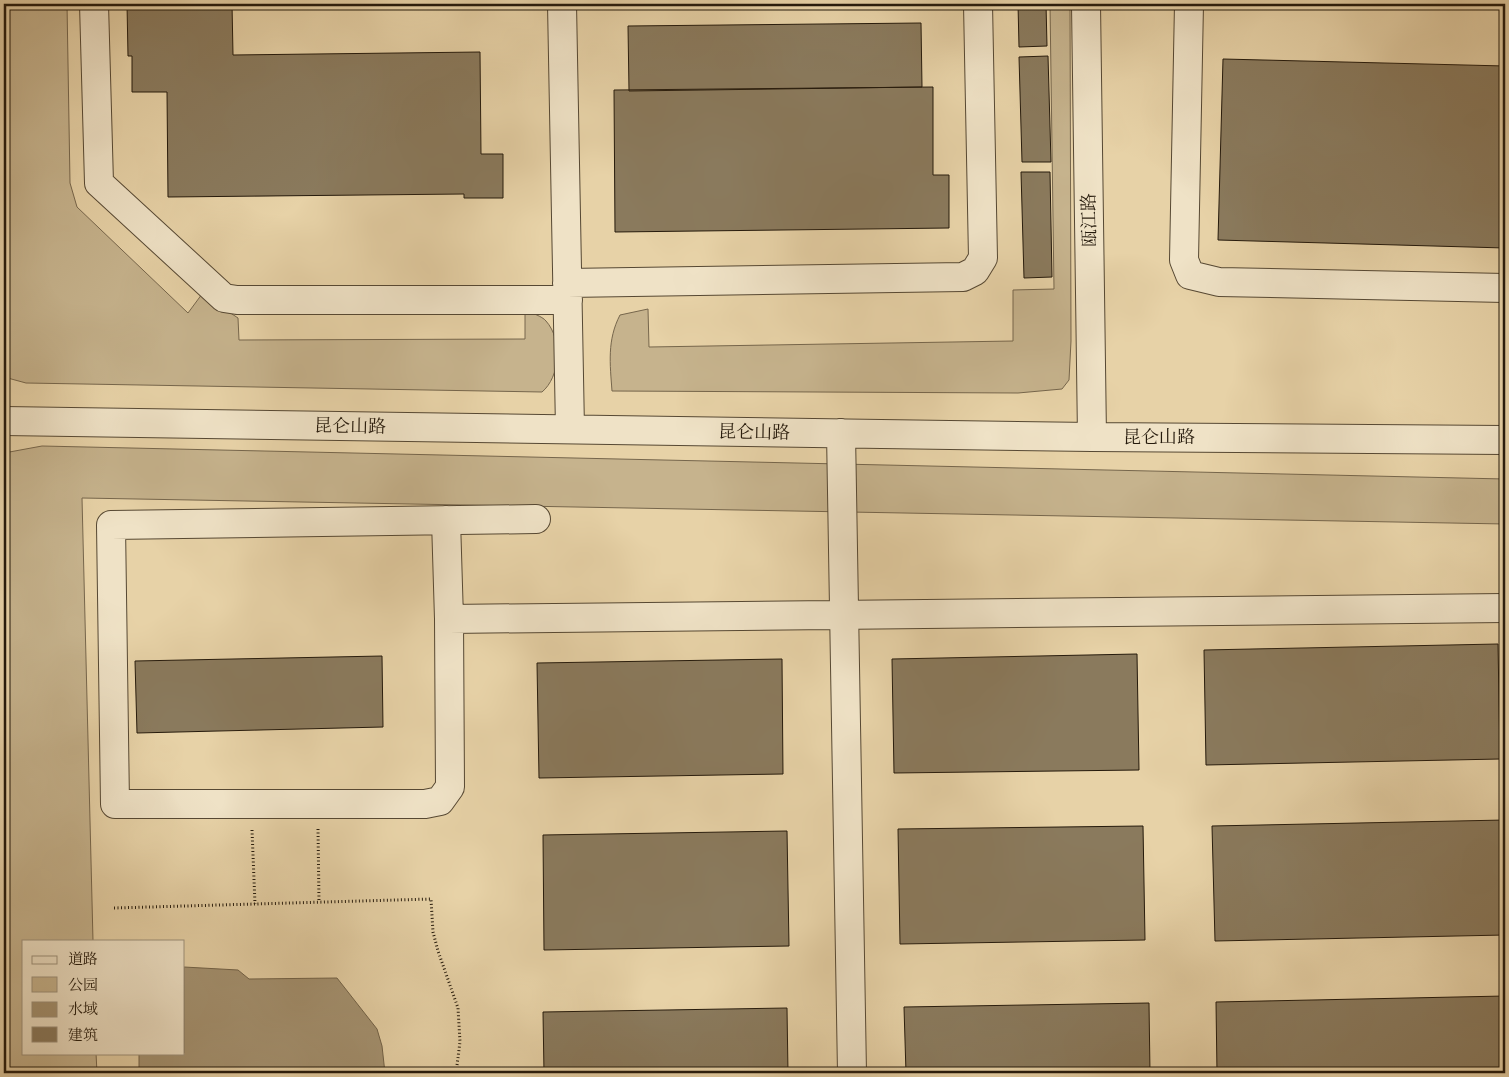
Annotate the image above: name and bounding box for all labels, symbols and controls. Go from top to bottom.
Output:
street label: 瓯江路 [1079,193,1102,247]
street label: 昆仑山路 [314,415,386,440]
street label: 昆仑山路 [718,421,790,446]
street label: 昆仑山路 [1123,427,1195,450]
legend [22,940,185,1054]
text: 道路 [68,950,98,969]
text: 公园 [68,976,98,995]
text: 水域 [68,1000,98,1019]
text: 建筑 [68,1026,98,1045]

